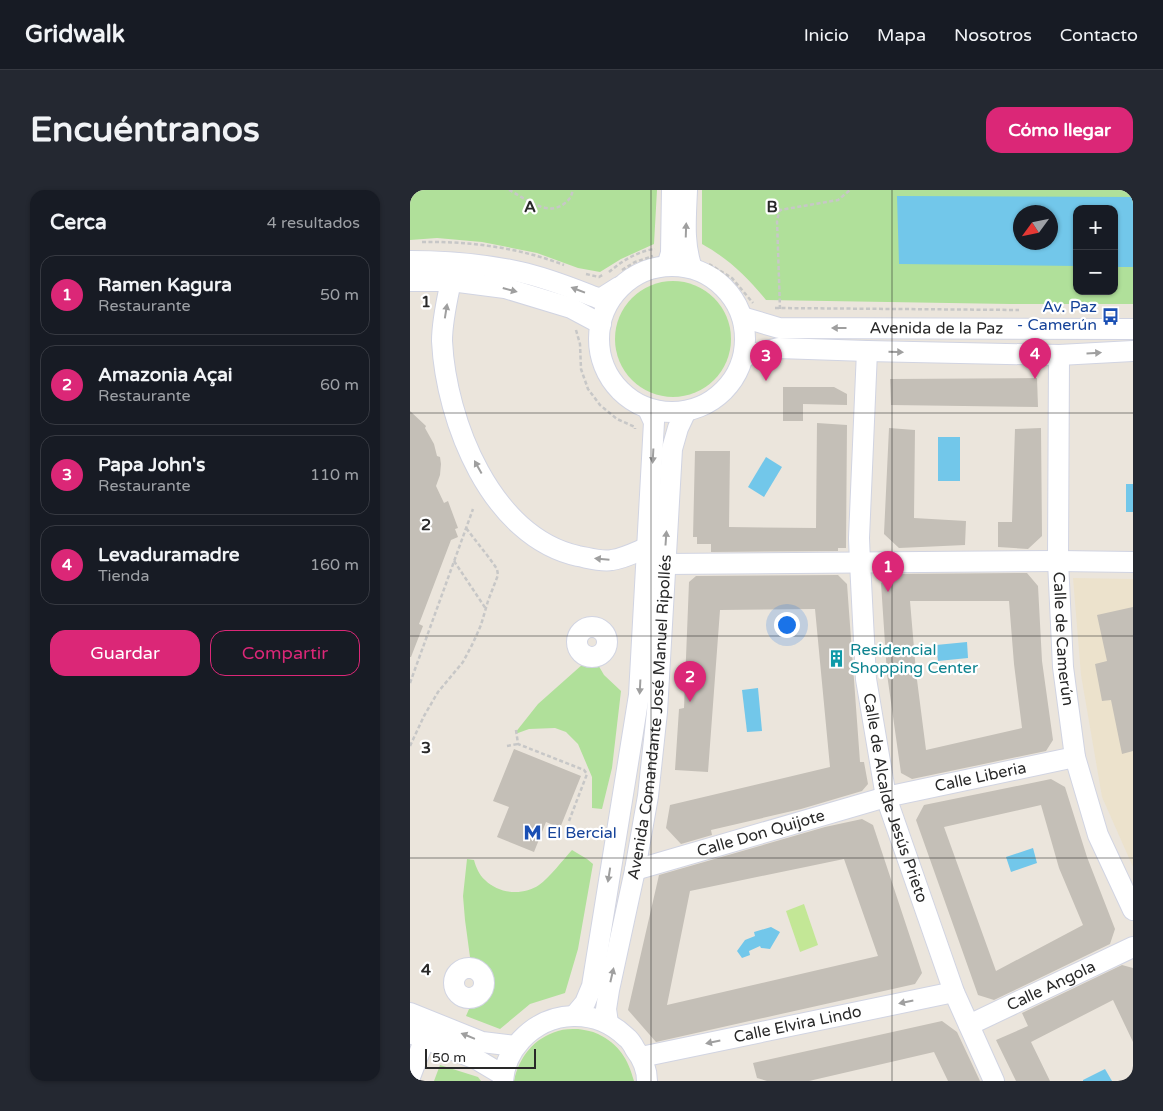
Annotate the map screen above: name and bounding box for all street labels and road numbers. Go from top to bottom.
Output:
street label: Avenida de la Paz [870,318,1003,339]
street label: Avenida Comandante José Manuel Ripollés [623,554,676,882]
street label: Calle de Camerún [1049,571,1078,707]
street label: Calle de Alcalde Jesús Prieto [859,691,932,905]
street label: Calle Liberia [933,758,1028,796]
street label: Calle Don Quijote [695,805,827,861]
street label: Calle Angola [1004,956,1099,1016]
street label: Calle Elvira Lindo [732,1001,863,1047]

